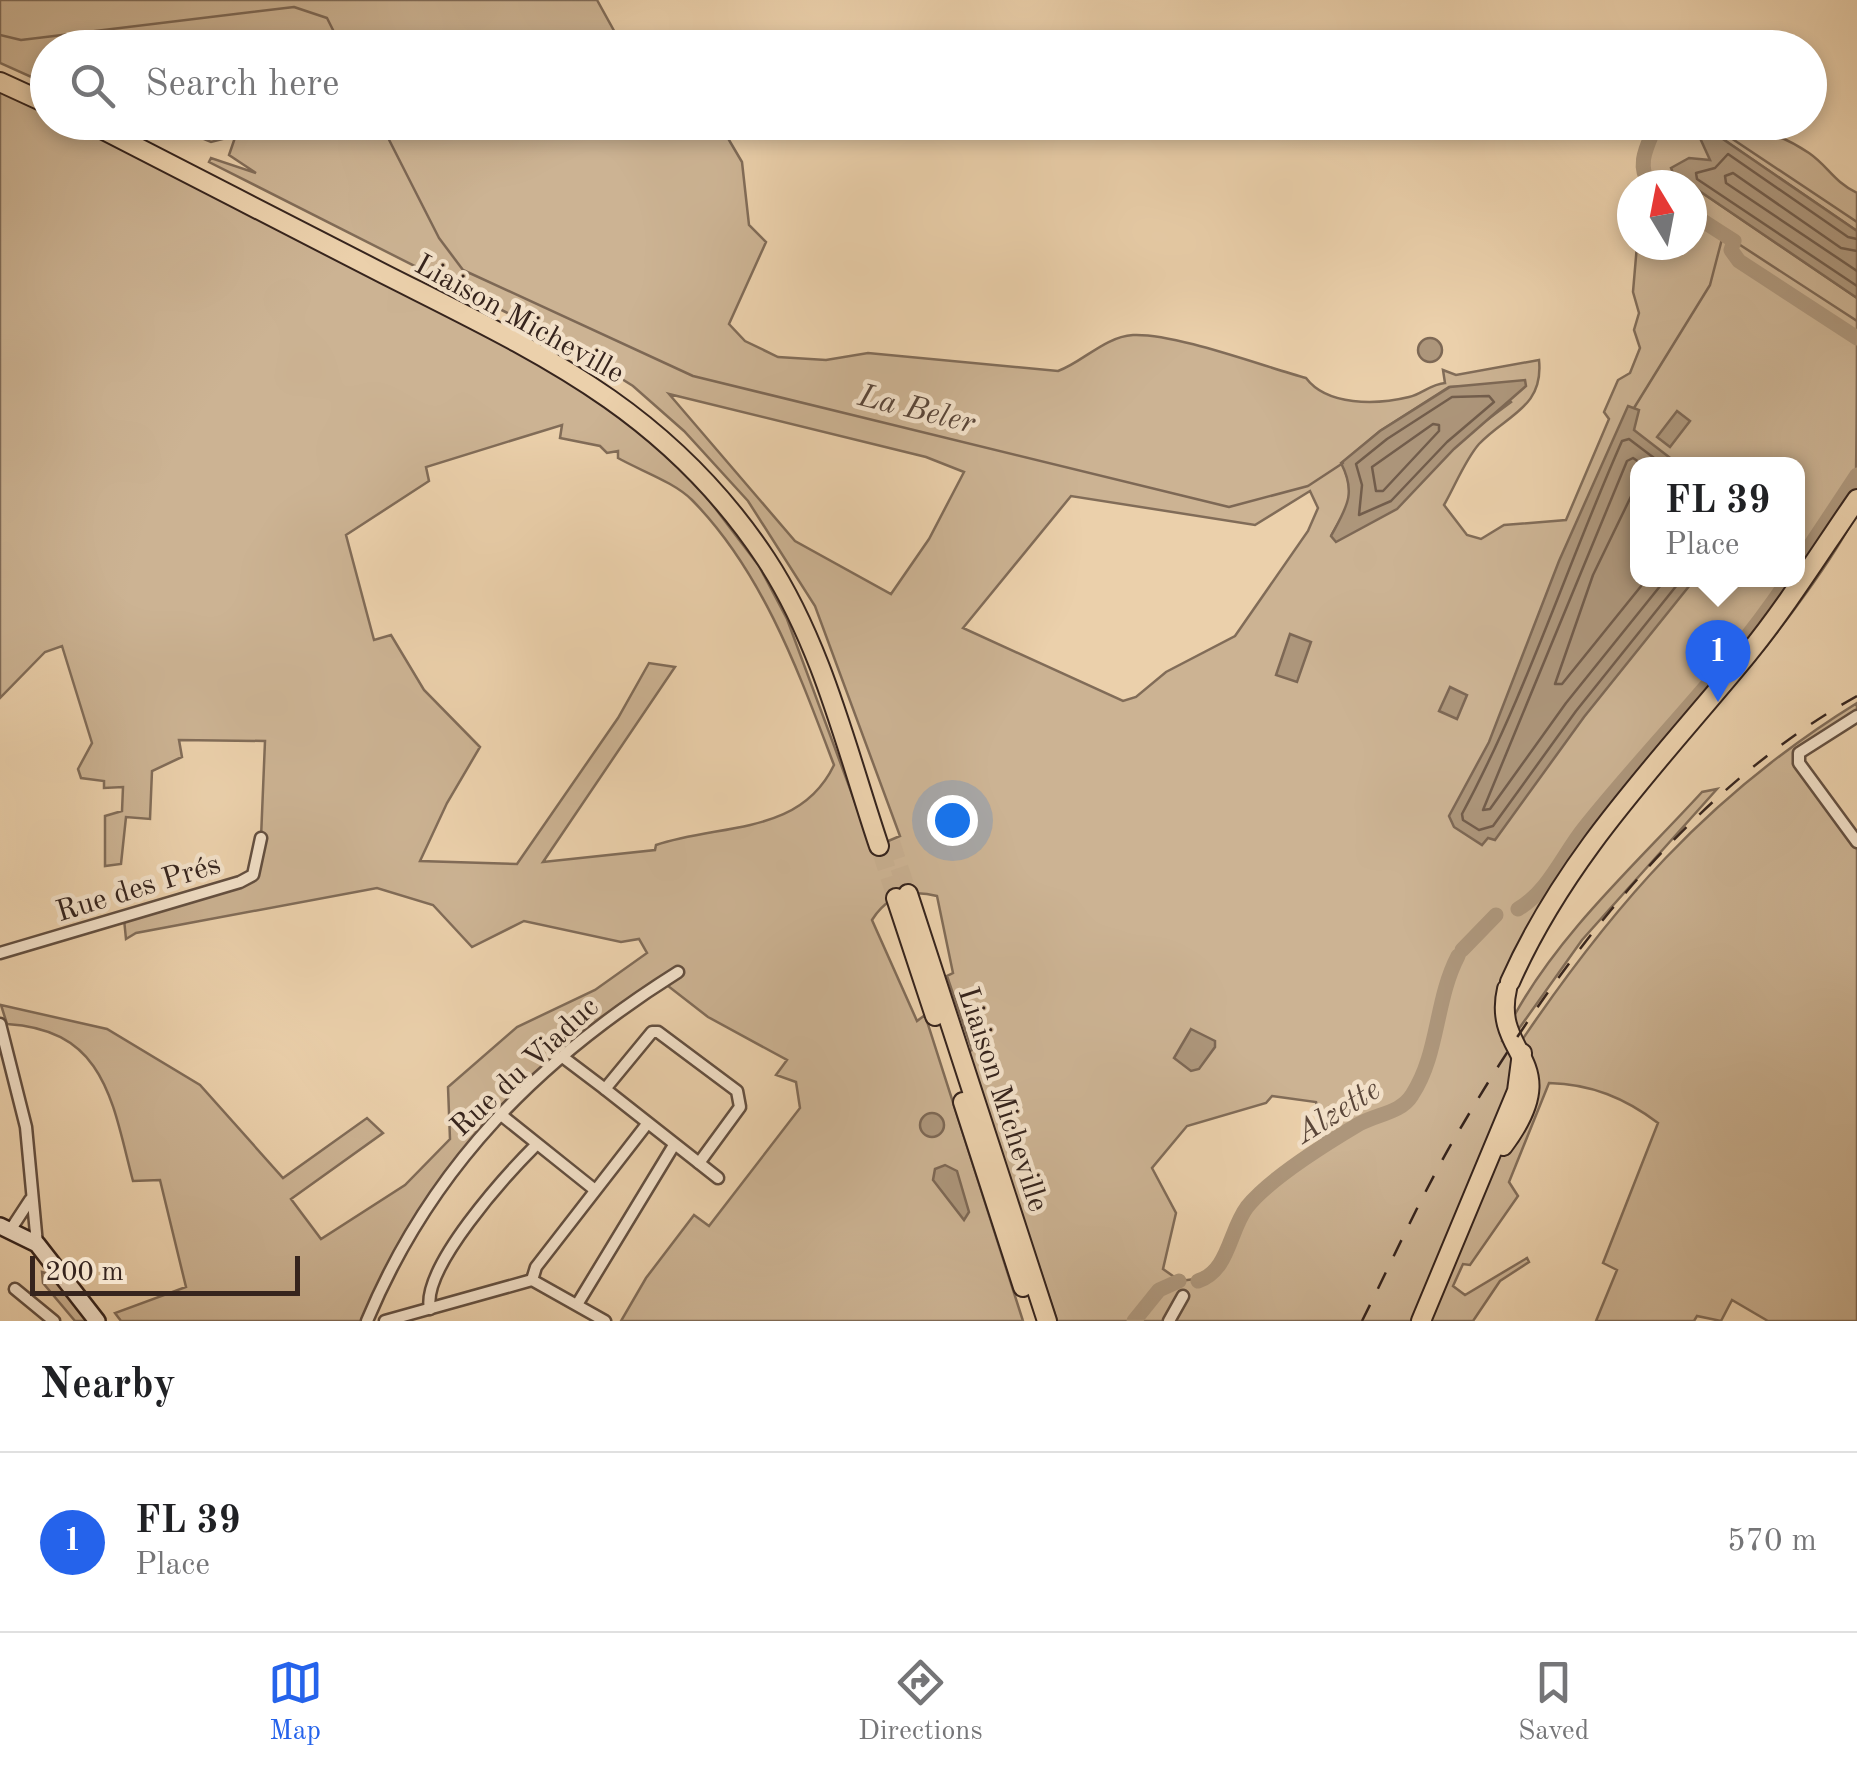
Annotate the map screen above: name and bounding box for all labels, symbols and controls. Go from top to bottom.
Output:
search box [30,30,1827,140]
icon: search [65,58,120,113]
text: Search here [145,66,340,104]
north arrow [1617,170,1707,260]
street label: Liaison Micheville [409,250,629,390]
water label: La Beler [854,381,979,441]
popup [1630,457,1805,587]
text: FL 39 [1665,483,1770,521]
text: Place [1665,530,1740,562]
pin: 1 [1686,620,1750,702]
your location [927,795,978,846]
street label: Rue des Prés [53,850,224,928]
street label: Liaison Micheville [952,984,1053,1216]
street label: Rue du Viaduc [446,992,605,1143]
water label: Alzette [1289,1074,1387,1152]
scale bar [30,1251,300,1296]
text: 200 m [45,1259,124,1287]
text: Nearby [40,1365,176,1407]
text: FL 39 [135,1503,241,1541]
text: 1 [63,1526,82,1558]
text: 570 m [1727,1526,1817,1558]
text: Place [135,1550,210,1582]
tab: Map [268,1655,323,1750]
tab: Directions [858,1655,983,1750]
tab: Saved [1518,1655,1589,1750]

